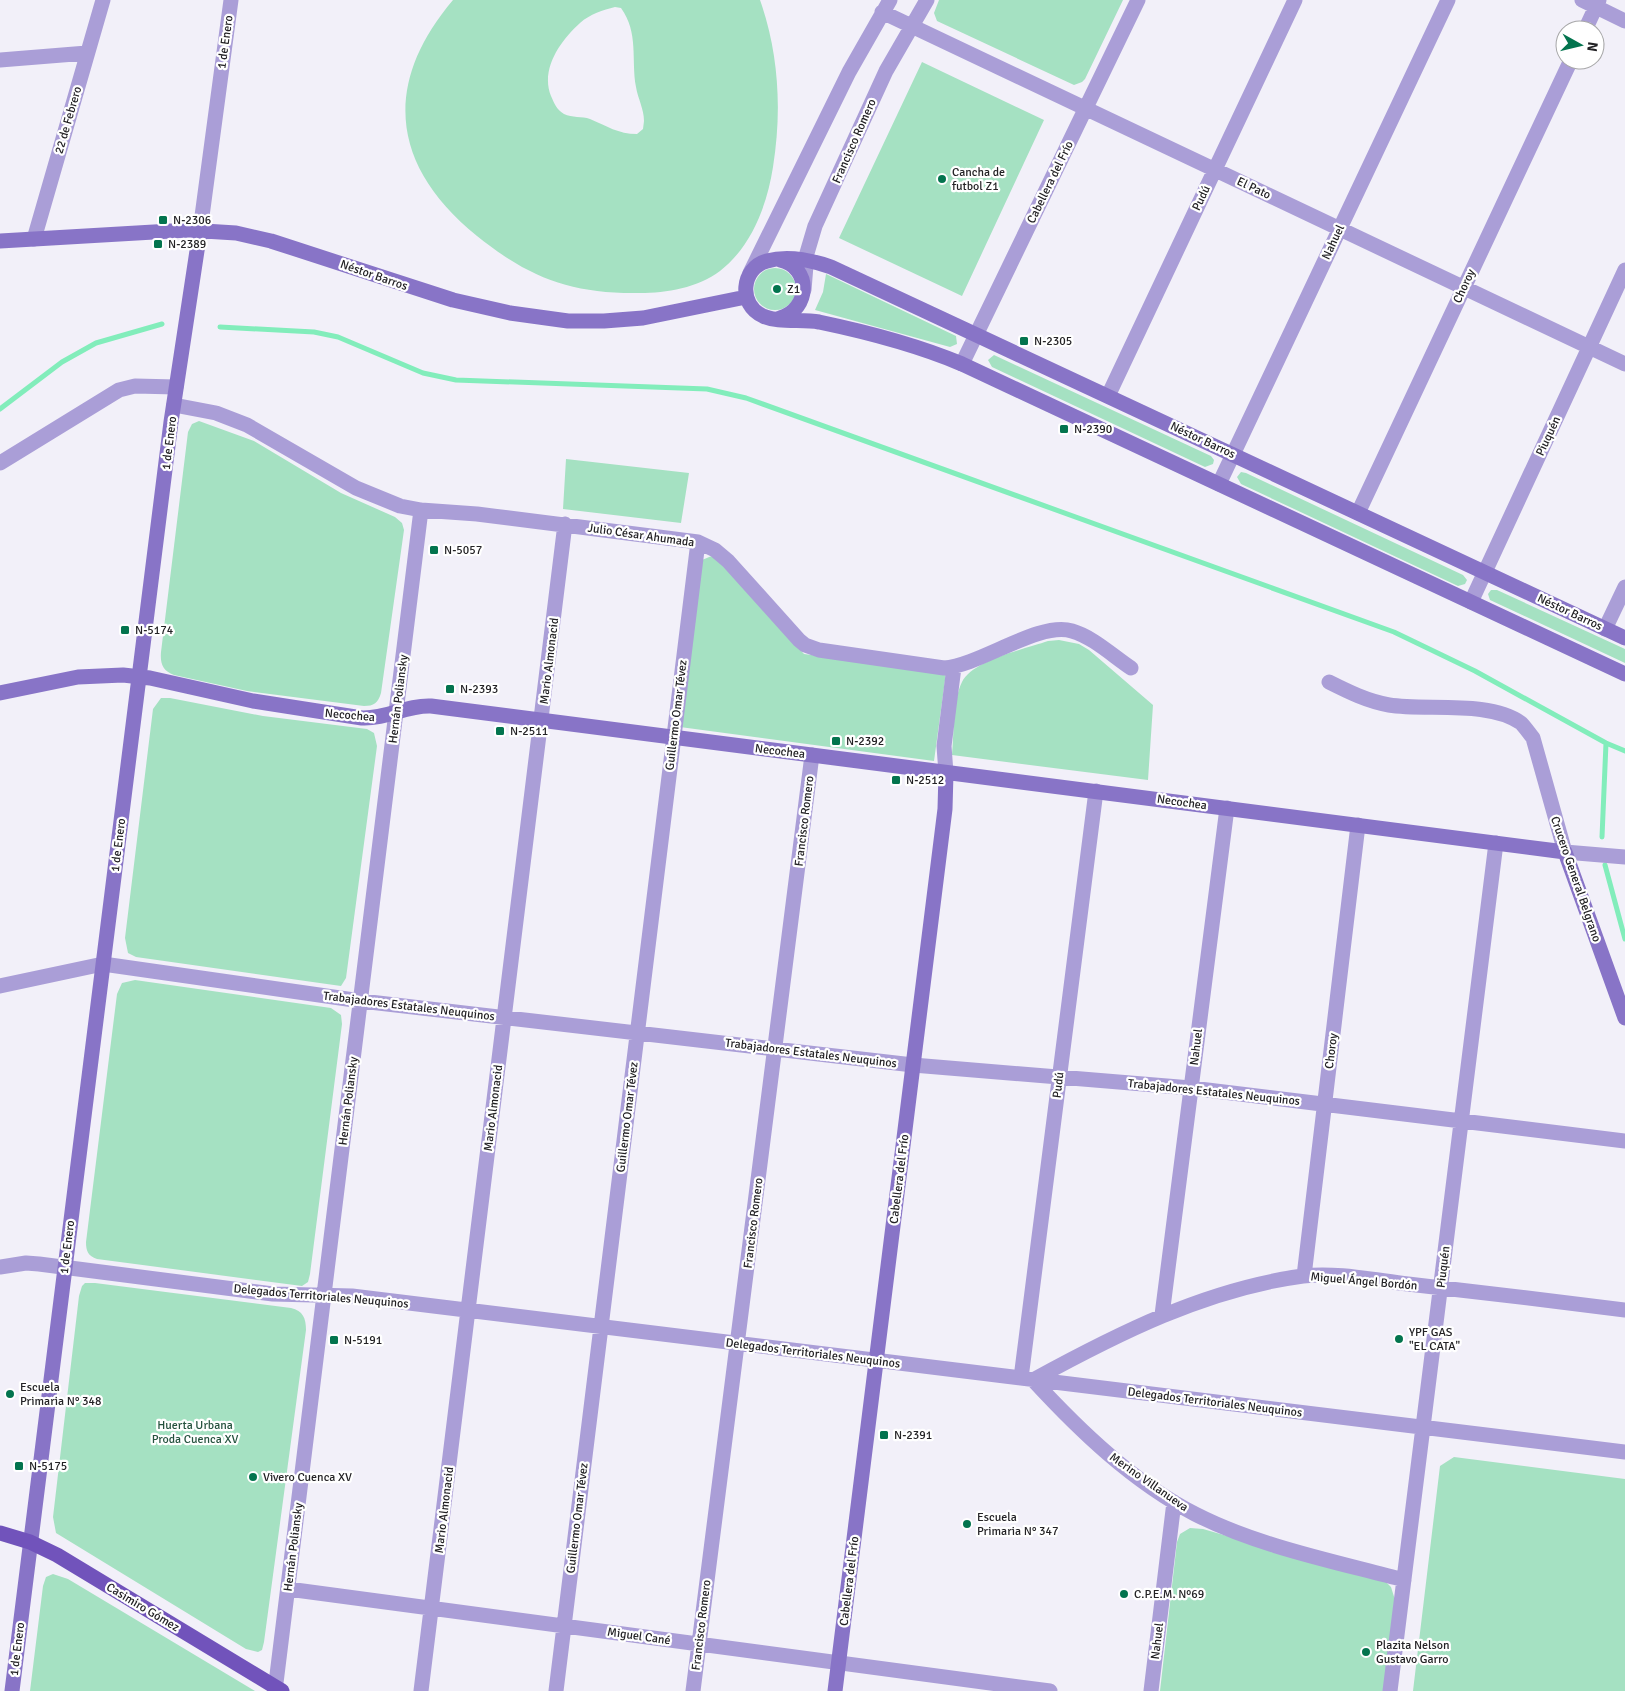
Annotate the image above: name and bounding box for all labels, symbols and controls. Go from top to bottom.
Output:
street label: 1 de Enero [214,14,237,70]
north arrow [1555,20,1605,70]
text: N [1583,41,1601,53]
street label: 22 de Febrero [52,85,85,156]
street label: Francisco Romero [829,97,880,186]
street label: Cabellera del Frío [1024,138,1077,226]
place label: Cancha de futbol Z1 [952,165,1005,194]
marker: Cancha de futbol Z1 [936,173,948,185]
street label: El Pato [1234,174,1273,203]
street label: Pudú [1189,183,1214,213]
place label: N-2306 [173,213,211,228]
marker: N-2306 [157,214,169,226]
street label: Nahuel [1319,222,1348,262]
place label: N-2389 [168,237,206,252]
marker: N-2389 [152,238,164,250]
street label: Néstor Barros [338,257,409,294]
street label: Choroy [1450,266,1479,306]
place label: Z1 [787,282,800,297]
marker: Z1 [771,283,783,295]
place label: N-2305 [1034,334,1072,349]
marker: N-2305 [1018,335,1030,347]
street label: Piuquén [1533,414,1564,458]
street label: 1 de Enero [159,415,180,471]
street label: Néstor Barros [1168,419,1238,462]
place label: N-2390 [1074,422,1112,437]
marker: N-2390 [1058,423,1070,435]
street label: Julio César Ahumada [587,521,695,550]
place label: N-5057 [444,543,482,558]
marker: N-5057 [428,544,440,556]
street label: Néstor Barros [1535,591,1605,634]
street label: Mario Almonacid [537,617,562,705]
place label: N-5174 [135,623,174,638]
marker: N-5174 [119,624,131,636]
street label: Hernán Poliansky [386,653,411,744]
street label: Guillermo Omar Tévez [662,659,691,771]
place label: N-2393 [460,682,498,697]
marker: N-2393 [444,683,456,695]
street label: Necochea [324,706,376,725]
place label: N-2511 [510,724,548,739]
marker: N-2511 [494,725,506,737]
place label: N-2392 [846,734,884,749]
marker: N-2392 [830,735,842,747]
street label: Necochea [754,741,806,762]
place label: N-2512 [906,773,944,788]
marker: N-2512 [890,774,902,786]
street label: Francisco Romero [792,775,817,867]
street label: Necochea [1156,792,1208,813]
street label: Crucero General Belgrano [1547,814,1604,944]
street label: 1 de Enero [108,817,129,873]
street label: Trabajadores Estatales Neuquinos [322,989,496,1024]
street label: Nahuel [1187,1027,1206,1066]
street label: Choroy [1322,1032,1341,1070]
street label: Trabajadores Estatales Neuquinos [724,1036,898,1071]
street label: Hernán Poliansky [336,1055,361,1146]
street label: Guillermo Omar Tévez [613,1061,642,1173]
street label: Mario Almonacid [481,1064,506,1152]
street label: Pudú [1049,1071,1068,1099]
street label: Trabajadores Estatales Neuquinos [1127,1076,1301,1109]
street label: Cabellera del Frío [887,1133,912,1225]
street label: Francisco Romero [741,1177,766,1269]
street label: 1 de Enero [57,1219,78,1275]
street label: Piuquén [1433,1245,1454,1289]
street label: Miguel Ángel Bordón [1310,1269,1418,1294]
street label: Delegados Territoriales Neuquinos [233,1281,409,1312]
place label: YPF GAS "EL CATA" [1409,1325,1461,1354]
place label: N-5191 [344,1333,382,1348]
marker: YPF GAS "EL CATA" [1393,1333,1405,1345]
marker: N-5191 [328,1334,340,1346]
street label: Delegados Territoriales Neuquinos [725,1335,901,1372]
place label: Escuela Primaria N° 348 [20,1380,101,1409]
street label: Delegados Territoriales Neuquinos [1127,1384,1303,1421]
marker: Escuela Primaria N° 348 [4,1388,16,1400]
park label: Huerta Urbana Proda Cuenca XV [152,1418,238,1447]
place label: N-2391 [894,1428,932,1443]
marker: N-2391 [878,1429,890,1441]
street label: Merino Villanueva [1106,1450,1191,1515]
place label: N-5175 [29,1459,67,1474]
marker: N-5175 [13,1460,25,1472]
street label: Guillermo Omar Tévez [563,1462,592,1574]
street label: Mario Almonacid [432,1466,457,1554]
place label: Vivero Cuenca XV [263,1470,352,1485]
marker: Vivero Cuenca XV [247,1471,259,1483]
street label: Hernán Poliansky [281,1501,306,1592]
place label: Escuela Primaria N° 347 [977,1510,1058,1539]
marker: Escuela Primaria N° 347 [961,1518,973,1530]
street label: Cabellera del Frío [837,1535,862,1627]
street label: Francisco Romero [689,1579,714,1671]
street label: Casimiro Gómez [104,1580,182,1635]
place label: C.P.E.M. Nº69 [1134,1587,1204,1602]
marker: C.P.E.M. Nº69 [1118,1588,1130,1600]
street label: 1 de Enero [7,1621,28,1677]
street label: Nahuel [1148,1621,1167,1660]
street label: Miguel Cané [606,1625,672,1648]
place label: Plazita Nelson Gustavo Garro [1376,1638,1450,1667]
marker: Plazita Nelson Gustavo Garro [1360,1646,1372,1658]

